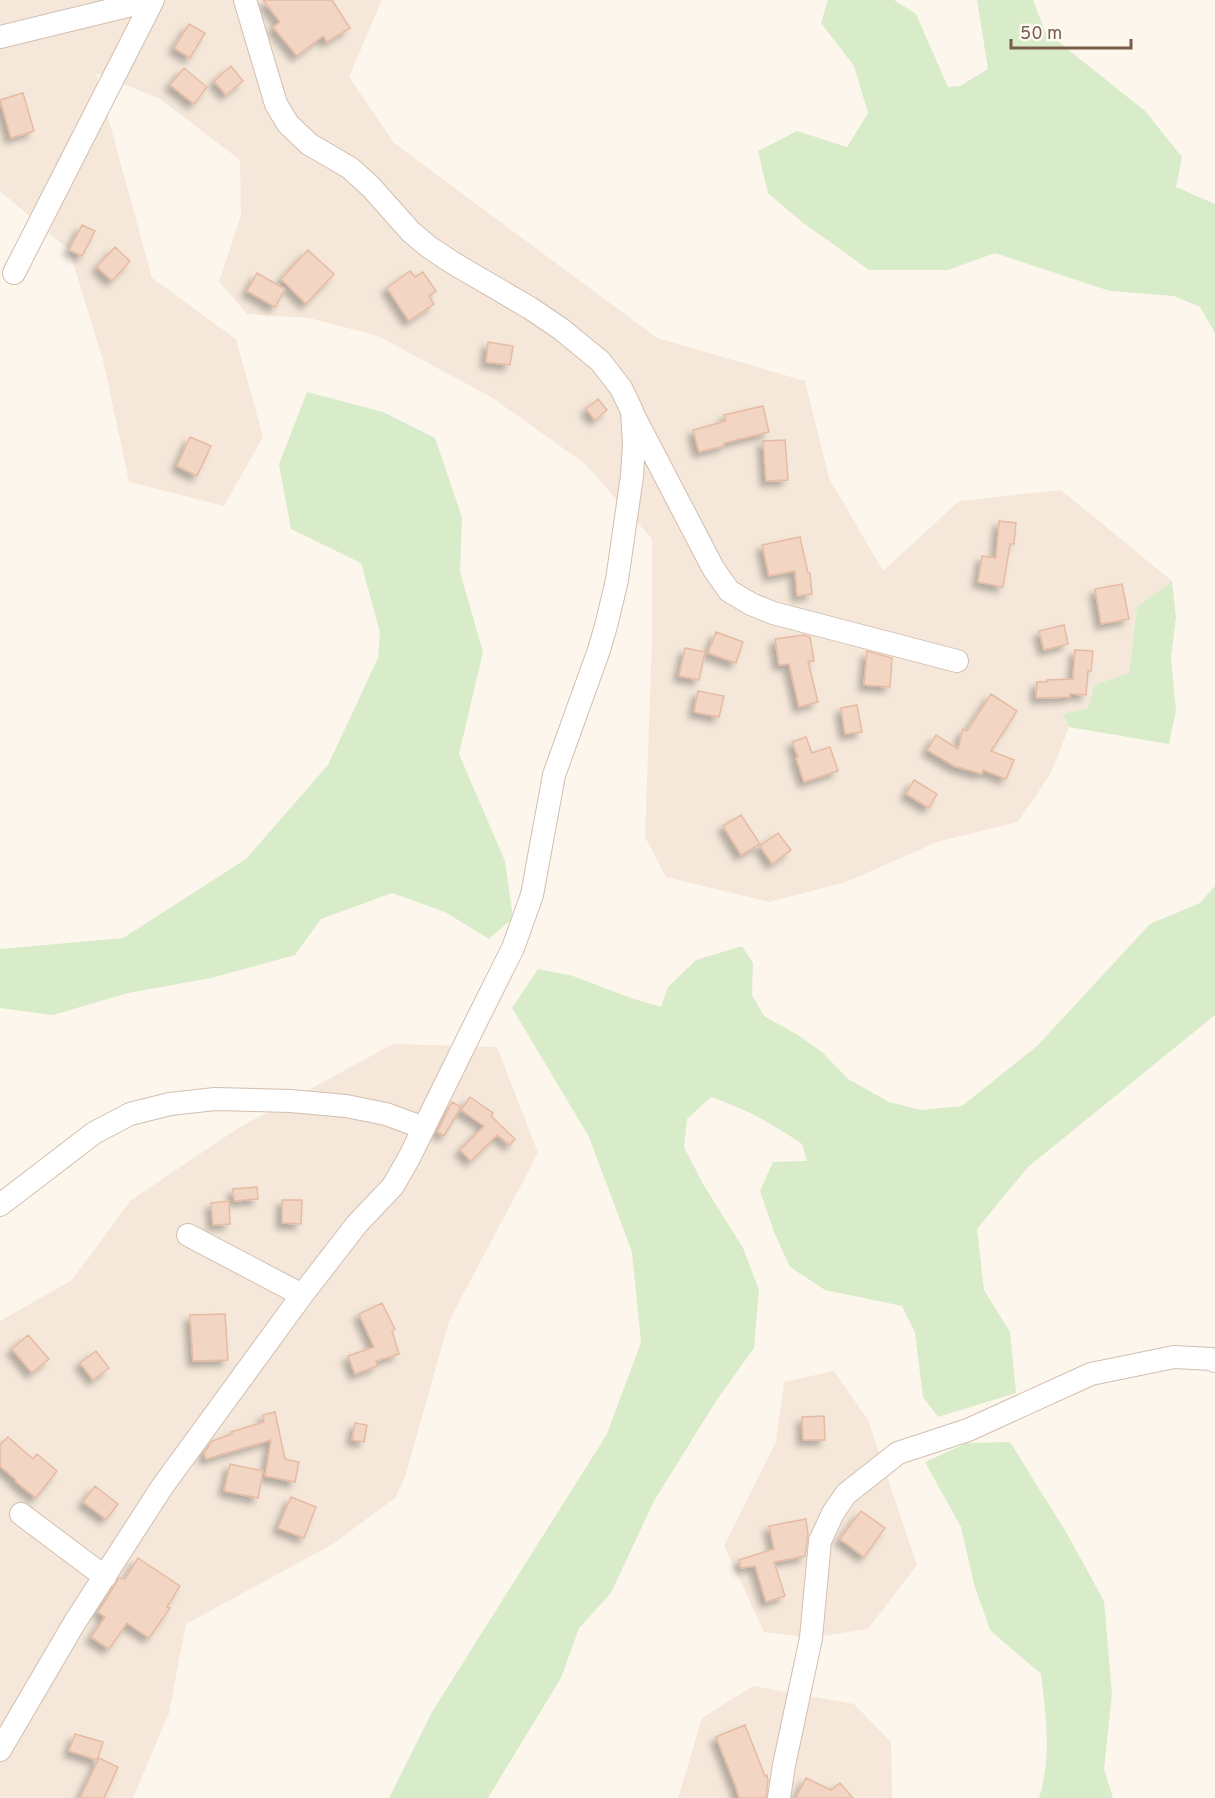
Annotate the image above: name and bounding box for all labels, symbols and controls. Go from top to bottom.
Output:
scale bar [1011,12,1131,50]
text: 50 m [1020,23,1062,46]

